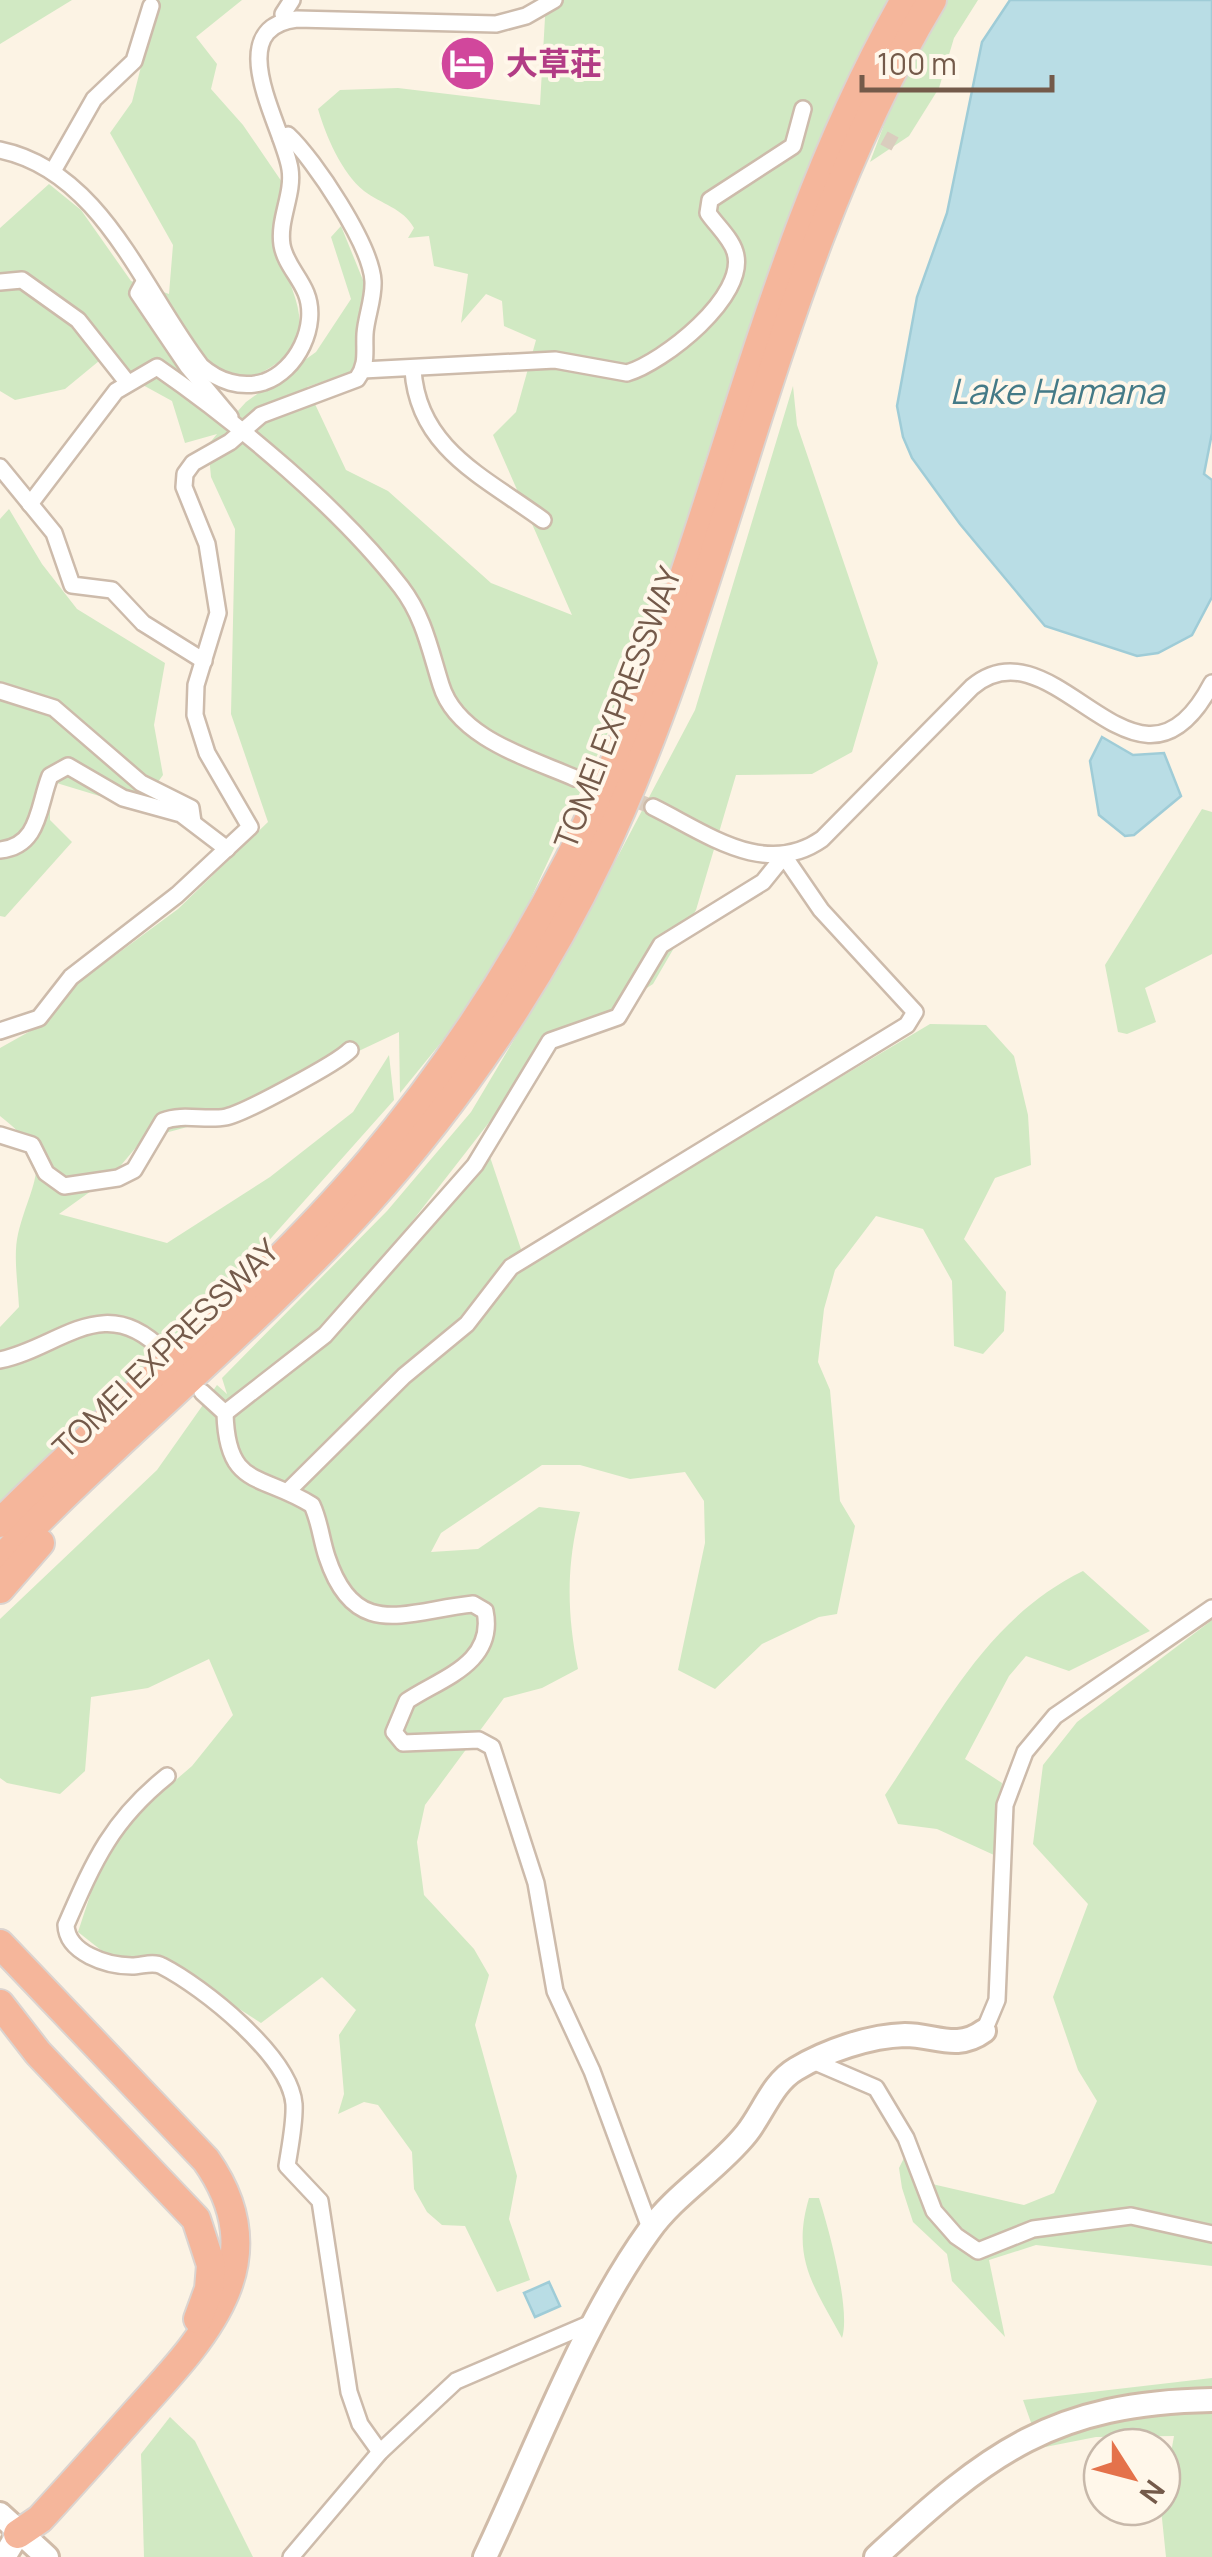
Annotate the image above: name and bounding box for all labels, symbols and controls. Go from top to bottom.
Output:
scale bar [862,30,1052,92]
hotel icon: 大草荘 [437,34,497,94]
place label: 大草荘 [506,41,602,85]
text: 100 m [877,43,957,84]
water label: Lake Hamana [950,367,1166,415]
street label: TOMEI EXPRESSWAY [543,560,691,855]
street label: TOMEI EXPRESSWAY [43,1228,288,1468]
north arrow [1082,2427,1182,2527]
text: N [1132,2473,1174,2512]

